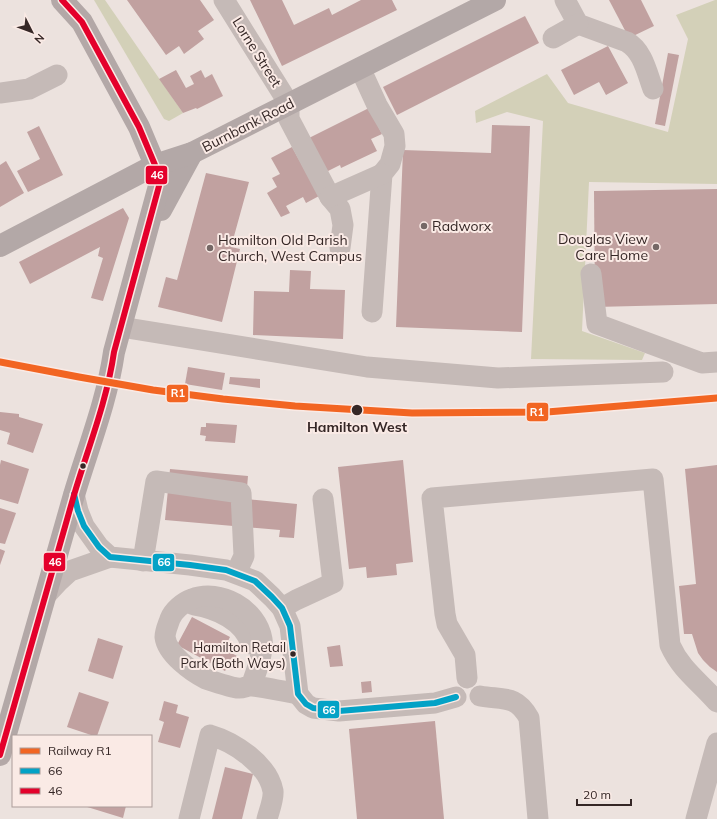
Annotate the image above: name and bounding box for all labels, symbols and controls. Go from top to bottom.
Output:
north arrow [12,12,52,52]
street label: Lorne Street [228,14,286,90]
text: N [31,31,47,46]
street label: Burnbank Road [199,94,297,156]
line badge: 46 [145,165,168,185]
text: 46 [150,168,164,182]
place label: Radworx [432,217,492,235]
marker: Radworx [419,221,429,231]
place label: Douglas View Care Home [558,230,648,264]
place label: Hamilton Old Parish Church, West Campus [218,231,362,265]
marker: Douglas View Care Home [651,242,661,252]
marker: Hamilton Old Parish Church, West Campus [205,243,215,253]
line badge: R1 [166,384,189,403]
text: R1 [171,386,186,400]
line badge: R1 [526,402,549,422]
marker: Hamilton West [350,403,364,417]
text: R1 [530,405,545,419]
place label: Hamilton West [307,418,408,436]
unlabelled marker [78,461,88,471]
line badge: 46 [43,552,66,572]
line badge: 66 [152,553,175,572]
text: 46 [48,555,62,569]
text: 66 [157,555,171,569]
place label: Hamilton Retail Park (Both Ways) [181,639,286,671]
marker: Hamilton Retail Park (Both Ways) [288,649,298,659]
line badge: 66 [317,700,340,719]
text: 66 [322,703,336,717]
legend [12,735,152,807]
text: Railway R1 [48,743,112,758]
text: 66 [48,763,62,778]
scale bar [577,781,631,807]
text: 46 [48,783,62,798]
text: 20 m [583,787,611,802]

